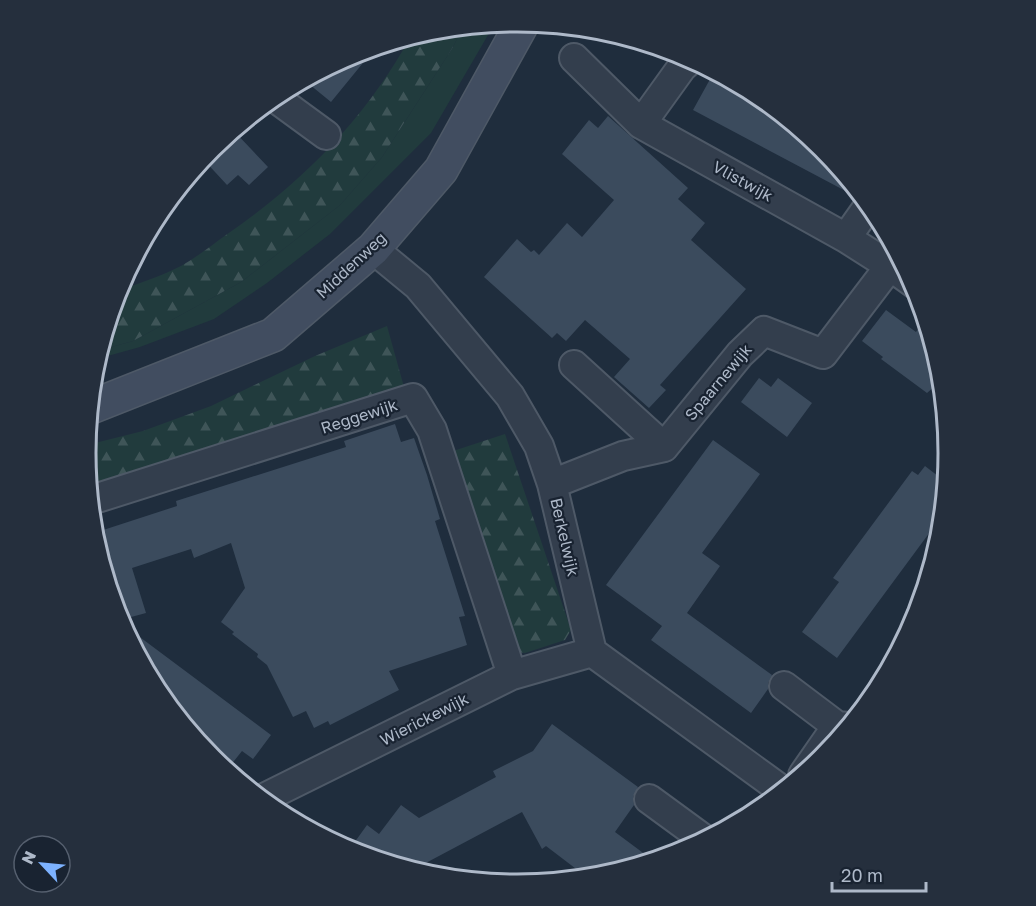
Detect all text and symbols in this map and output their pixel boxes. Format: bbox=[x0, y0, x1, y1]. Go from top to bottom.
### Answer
street label: Vlistwijk bbox=[709, 156, 777, 206]
street label: Middenweg bbox=[312, 227, 390, 303]
street label: Spaarnewijk bbox=[680, 340, 756, 424]
street label: Reggewijk bbox=[318, 394, 400, 438]
street label: Berkelwijk bbox=[546, 496, 584, 578]
street label: Wierickewijk bbox=[376, 688, 472, 750]
north arrow bbox=[12, 834, 72, 894]
text: N bbox=[17, 848, 40, 867]
scale bar bbox=[832, 855, 926, 893]
text: 20 m bbox=[841, 864, 883, 886]

